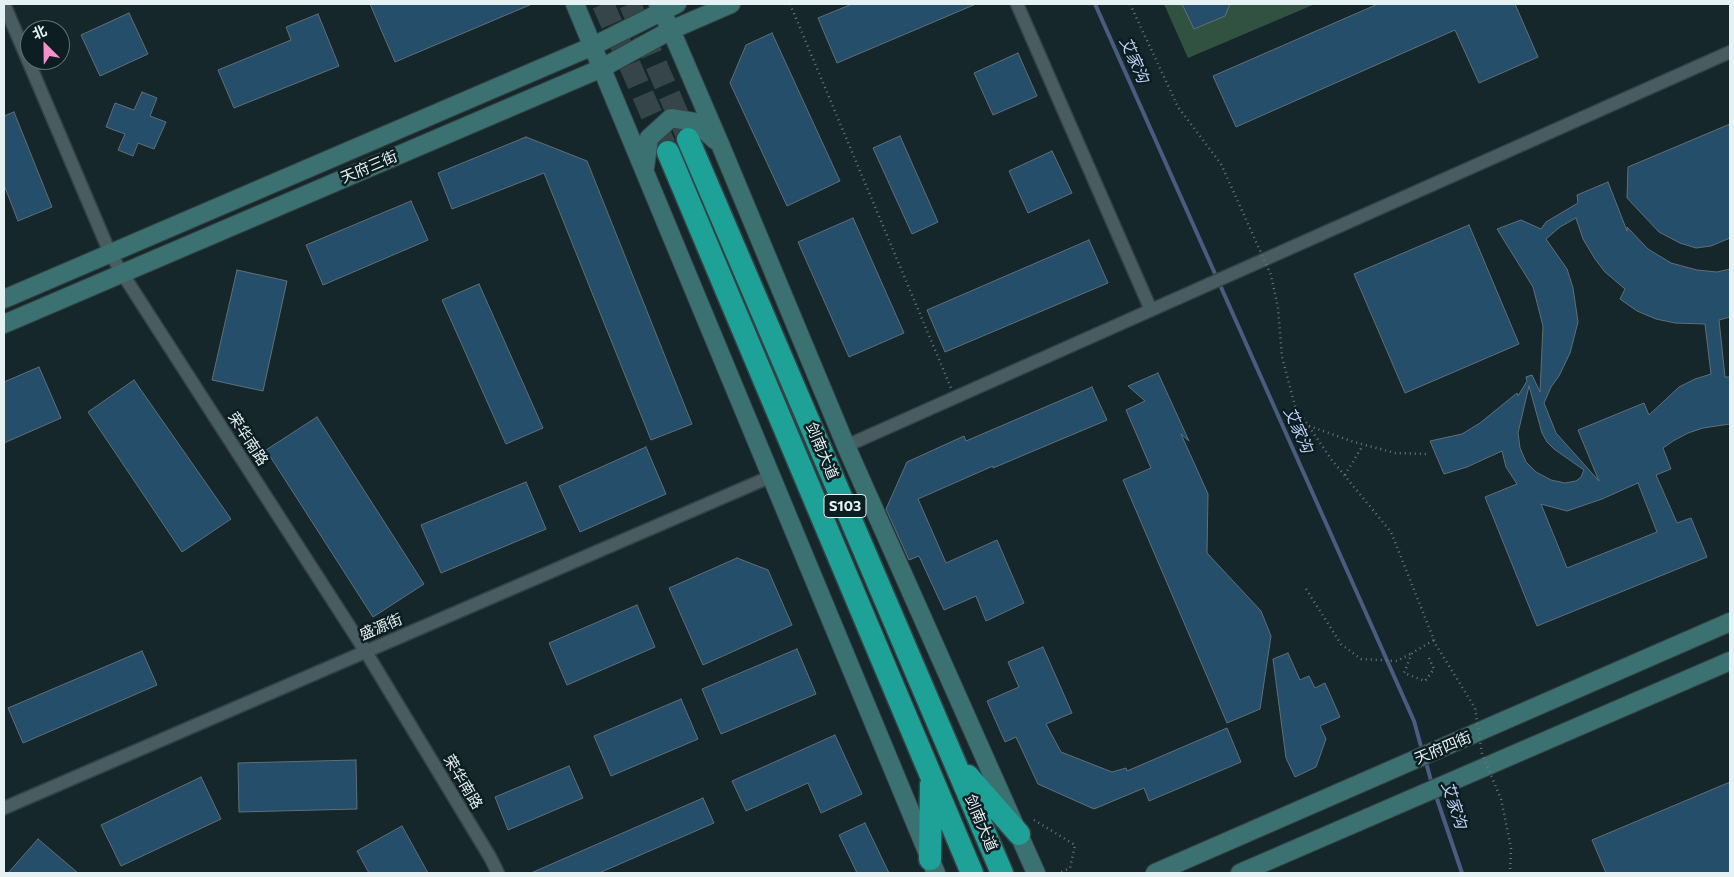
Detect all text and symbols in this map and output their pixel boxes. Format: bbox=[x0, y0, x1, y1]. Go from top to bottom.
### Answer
north arrow bbox=[20, 20, 70, 70]
text: 北 bbox=[30, 21, 49, 42]
water label: 艾家沟 bbox=[1115, 34, 1153, 86]
street label: 天府三街 bbox=[338, 147, 400, 187]
water label: 艾家沟 bbox=[1279, 404, 1317, 456]
street label: 荣华南路 bbox=[224, 409, 272, 469]
street label: 剑南大道 bbox=[802, 420, 842, 482]
road number: S103 bbox=[824, 494, 866, 518]
street label: 盛源街 bbox=[357, 610, 405, 644]
street label: 天府四街 bbox=[1412, 728, 1474, 768]
street label: 荣华南路 bbox=[440, 752, 486, 812]
water label: 艾家沟 bbox=[1437, 779, 1471, 831]
street label: 剑南大道 bbox=[961, 792, 1001, 854]

